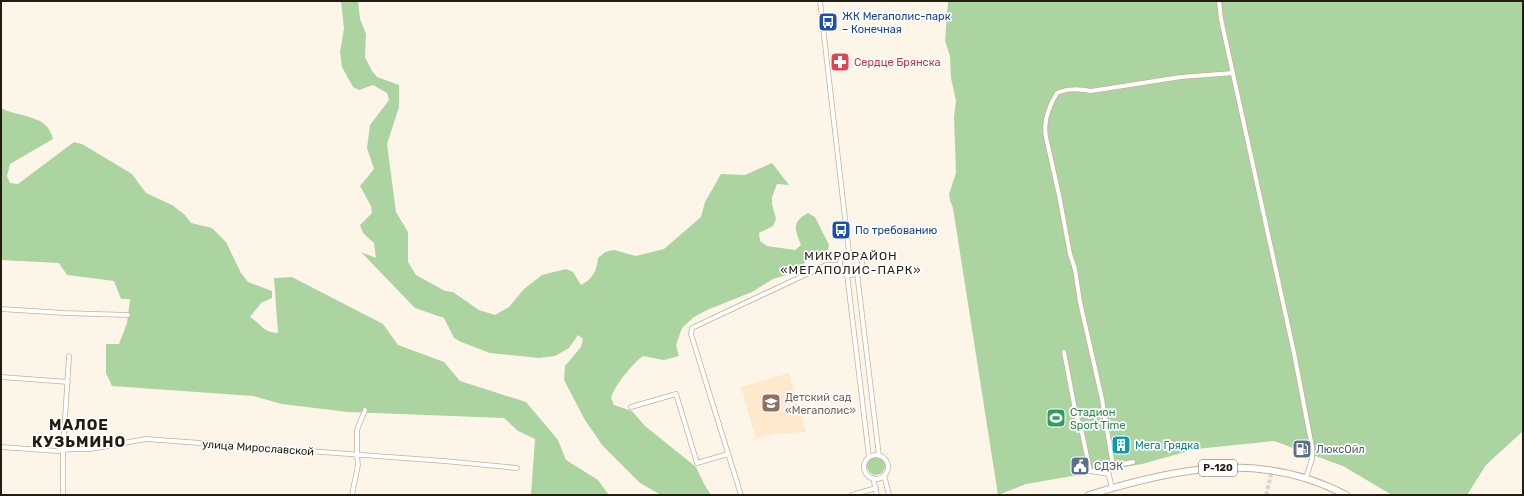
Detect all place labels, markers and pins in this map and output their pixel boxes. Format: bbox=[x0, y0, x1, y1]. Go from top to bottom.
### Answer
place label: ЖК Мегаполис-парк – Конечная bbox=[842, 10, 951, 36]
bus stop icon: ЖК Мегаполис-парк – Конечная bbox=[817, 11, 839, 33]
pharmacy icon: Сердце Брянска bbox=[829, 51, 851, 73]
place label: Сердце Брянска bbox=[854, 56, 941, 69]
bus stop icon: По требованию bbox=[830, 219, 852, 241]
place label: По требованию bbox=[855, 224, 938, 237]
place label: Детский сад «Мегаполис» bbox=[785, 391, 856, 417]
school or university icon: Детский сад «Мегаполис» bbox=[760, 392, 782, 414]
place label: Стадион Sport Time bbox=[1070, 406, 1126, 432]
sports icon: Стадион Sport Time bbox=[1045, 407, 1067, 429]
building icon: Мега Грядка bbox=[1110, 434, 1132, 456]
fuel station icon: ЛюксОйл bbox=[1291, 438, 1313, 460]
place label: Мега Грядка bbox=[1135, 439, 1199, 452]
place label: ЛюксОйл bbox=[1316, 443, 1365, 456]
public building icon: СДЭК bbox=[1069, 455, 1091, 477]
place label: СДЭК bbox=[1094, 460, 1123, 473]

